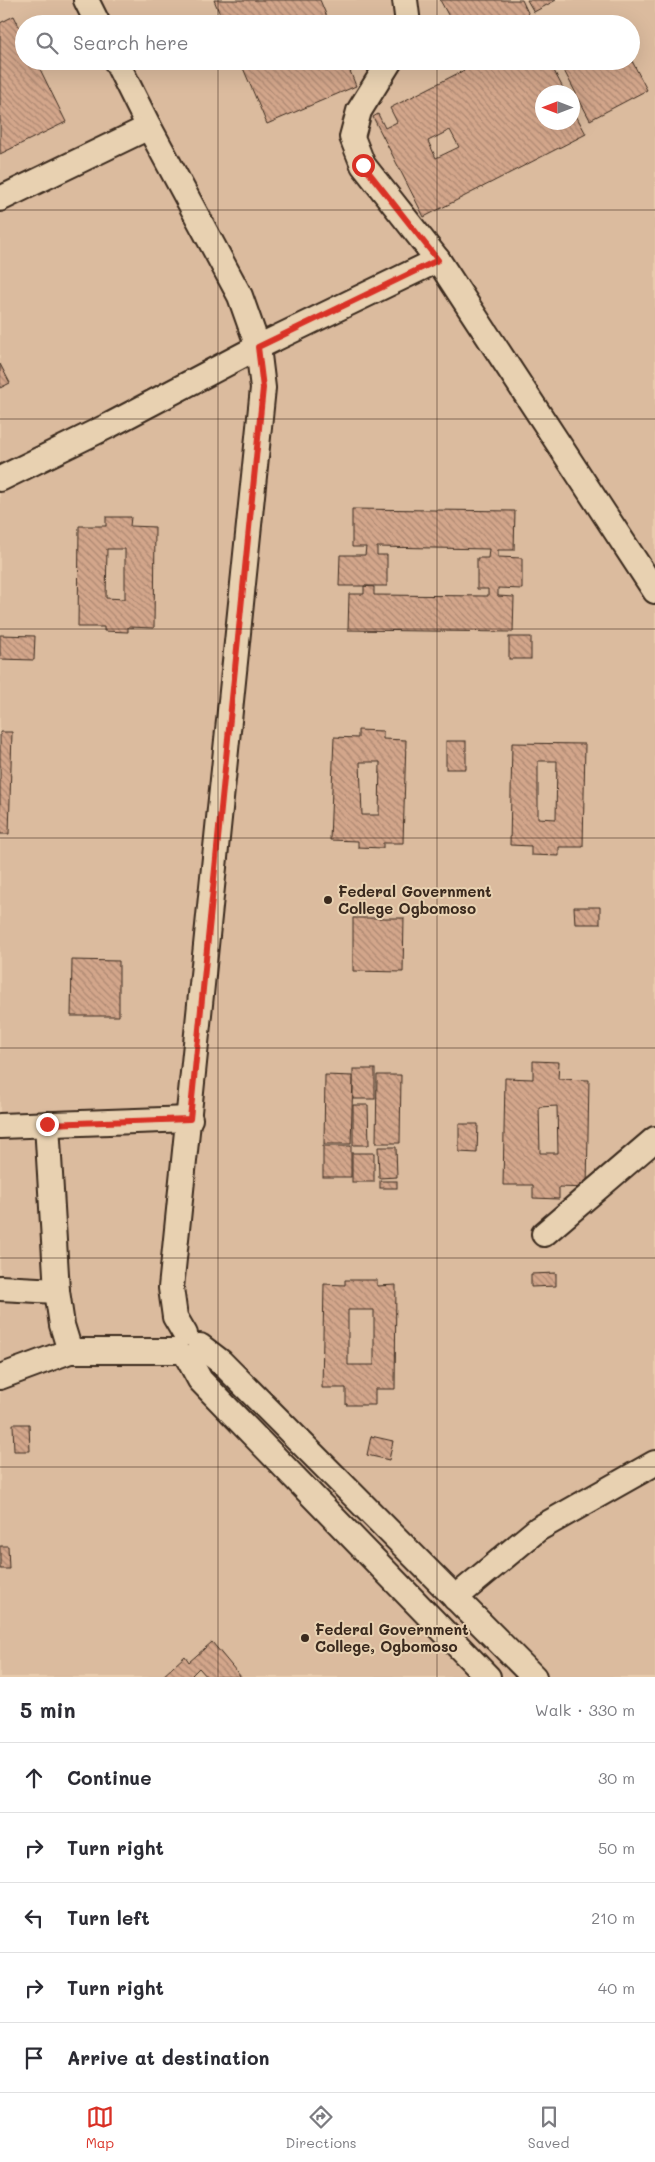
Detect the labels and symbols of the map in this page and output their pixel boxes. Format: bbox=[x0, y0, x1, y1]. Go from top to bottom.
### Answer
north arrow bbox=[535, 85, 580, 130]
route start bbox=[352, 154, 375, 177]
place label: Federal Government College Ogbomoso bbox=[338, 881, 492, 918]
marker: Federal Government College Ogbomoso bbox=[322, 894, 334, 906]
route end bbox=[36, 1113, 59, 1136]
place label: Federal Government College, Ogbomoso bbox=[315, 1619, 469, 1656]
marker: Federal Government College, Ogbomoso bbox=[299, 1632, 311, 1644]

